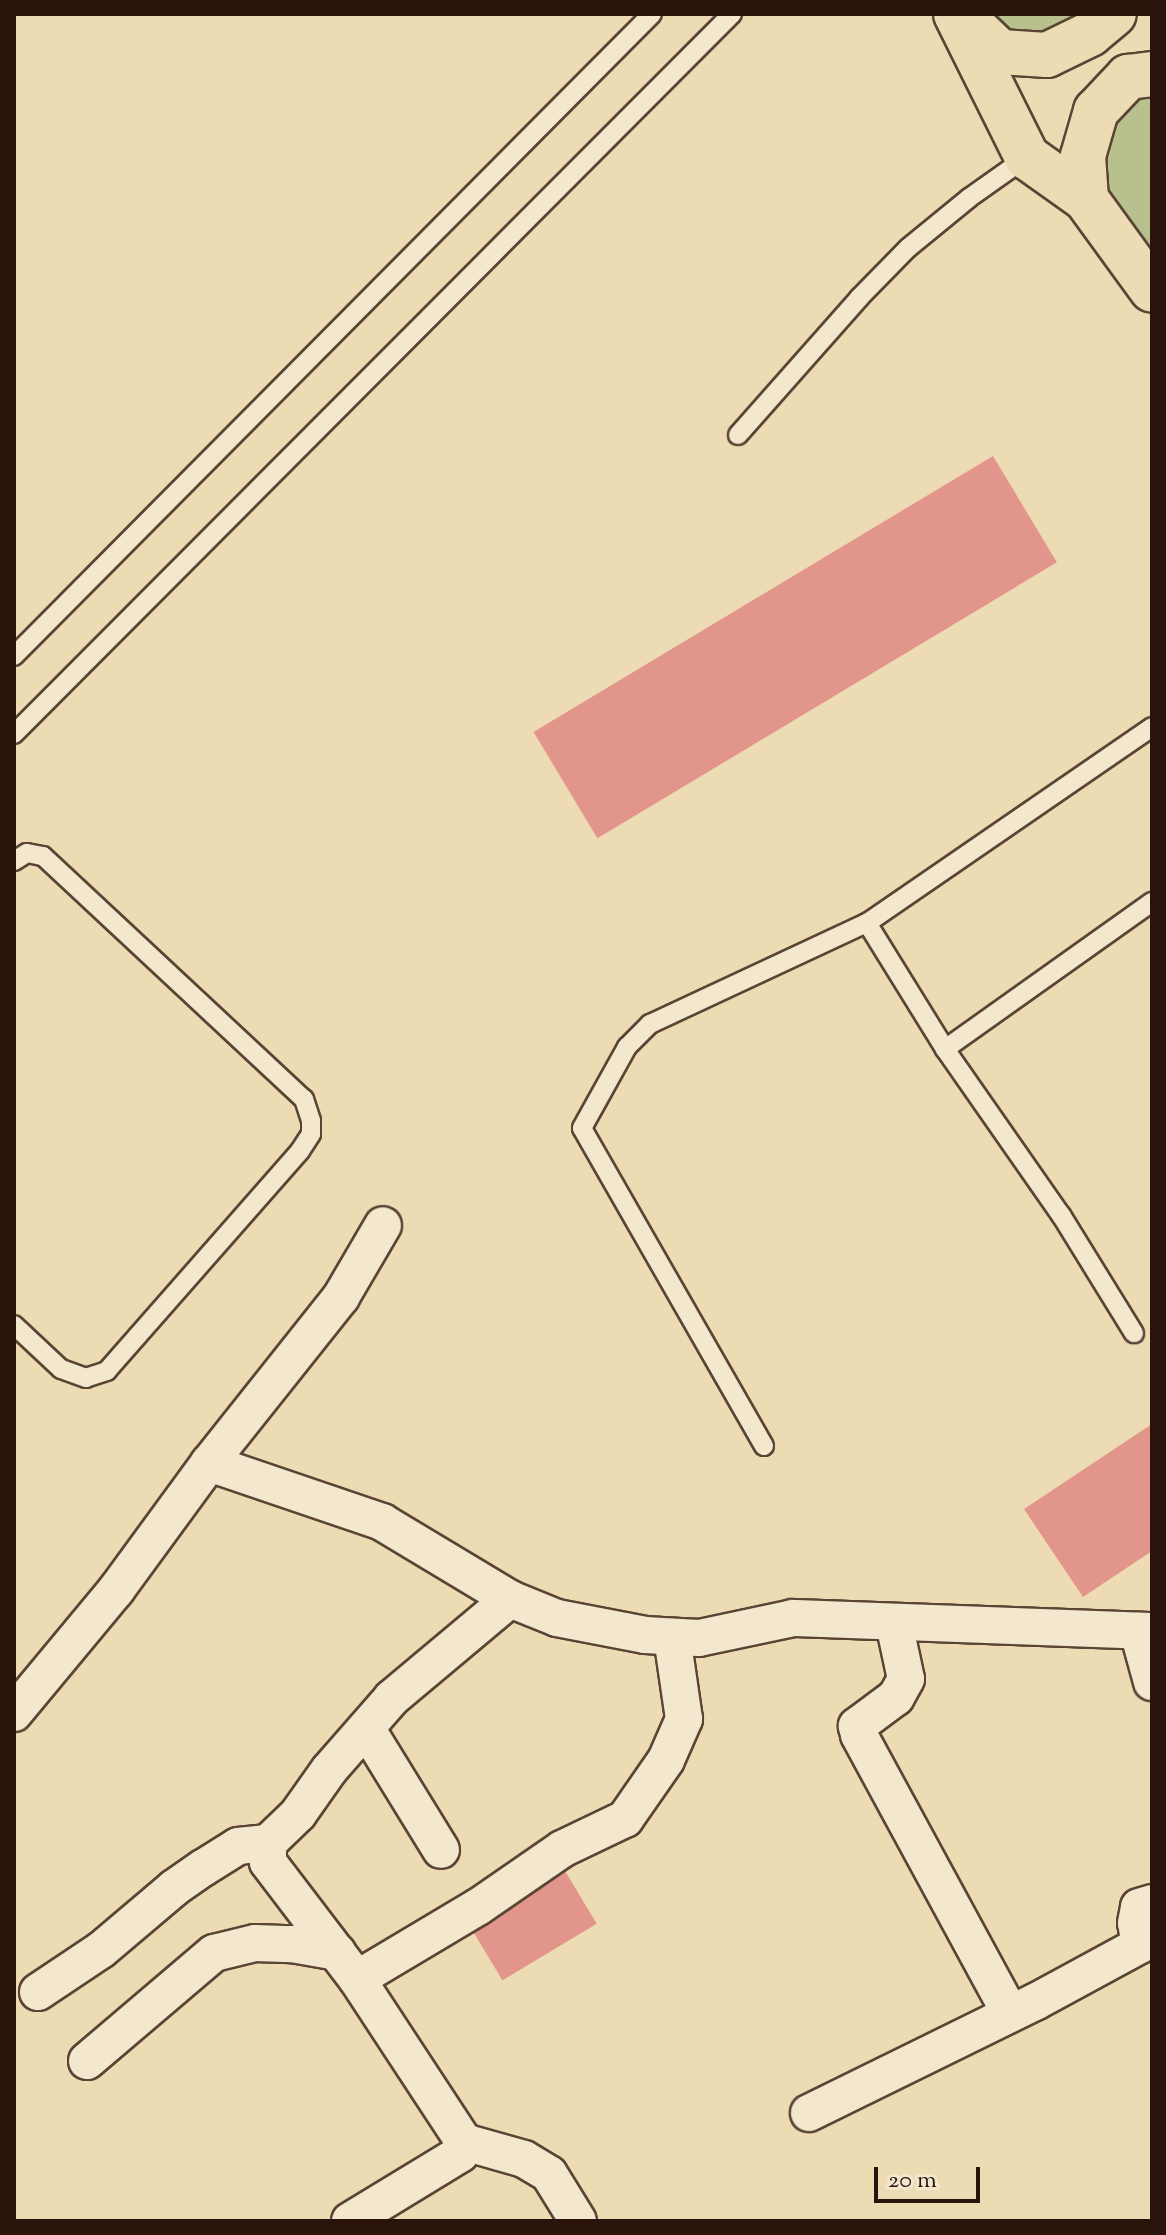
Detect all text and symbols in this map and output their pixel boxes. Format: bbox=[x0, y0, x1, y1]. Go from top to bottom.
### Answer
scale bar bbox=[878, 2151, 984, 2201]
text: 20 m bbox=[888, 2164, 937, 2198]

